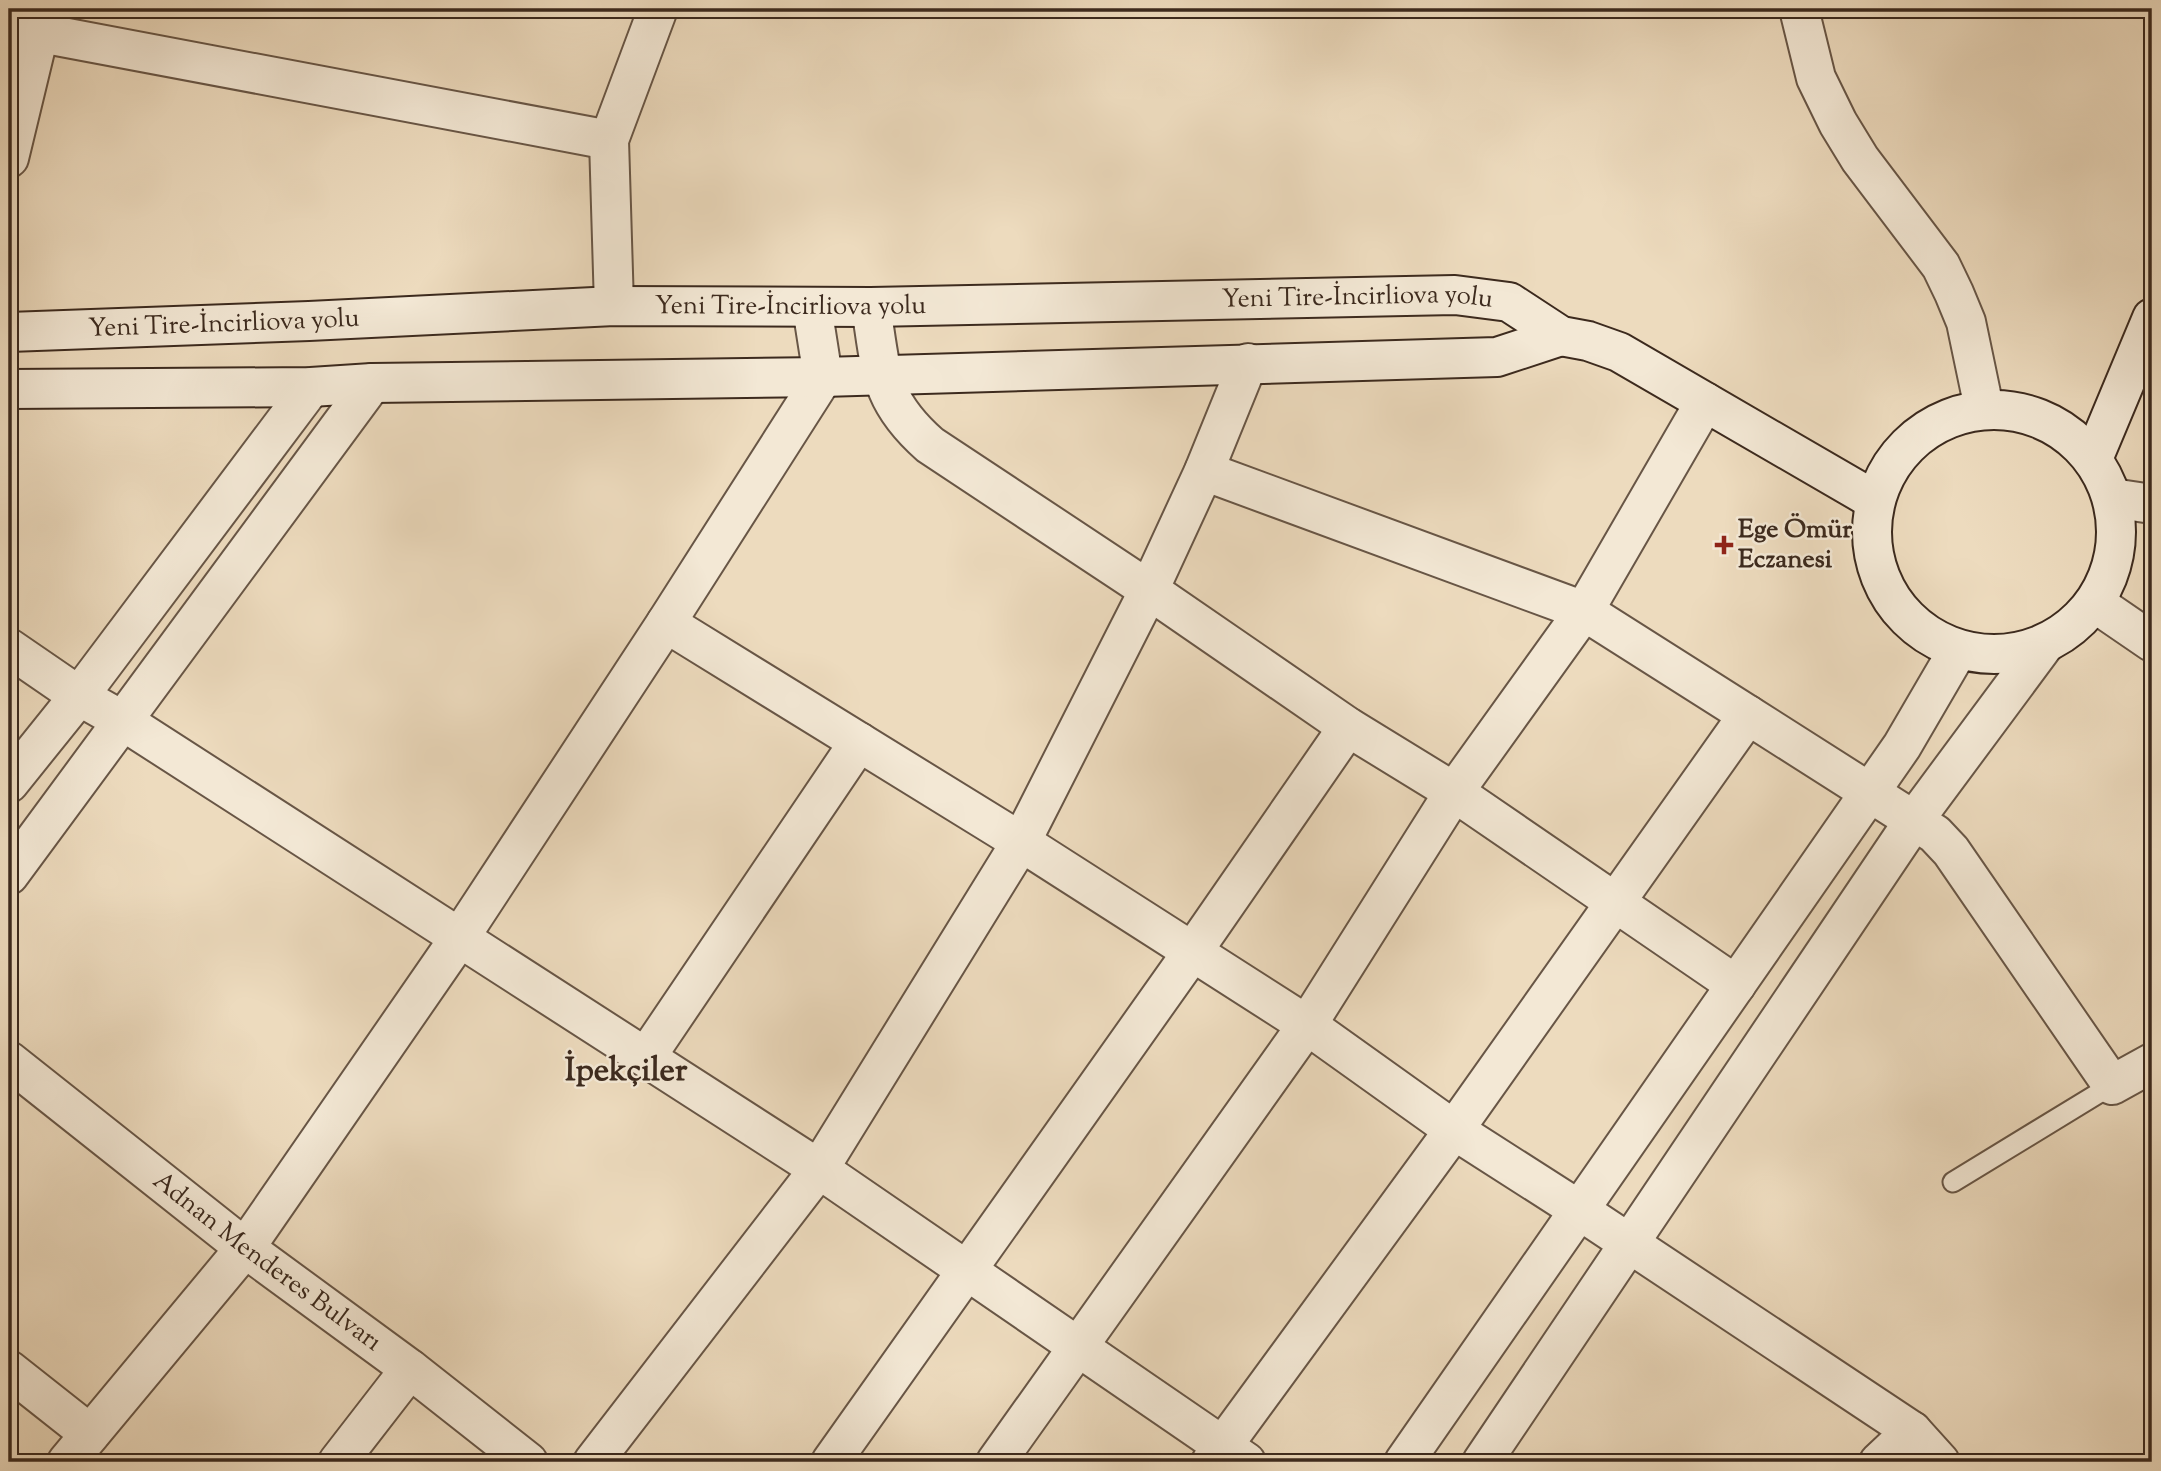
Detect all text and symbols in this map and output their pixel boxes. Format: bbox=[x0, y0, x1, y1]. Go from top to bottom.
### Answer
street label: Yeni Tire-İncirliova yolu bbox=[1221, 276, 1495, 318]
street label: Yeni Tire-İncirliova yolu bbox=[655, 287, 927, 326]
street label: Yeni Tire-İncirliova yolu bbox=[88, 300, 360, 348]
place label: Ege Ömür Eczanesi bbox=[1738, 512, 1852, 579]
marker: Ege Ömür Eczanesi bbox=[1716, 537, 1732, 553]
district label: İpekçiler bbox=[565, 1048, 688, 1096]
street label: Adnan Menderes Bulvarı bbox=[145, 1163, 389, 1361]

